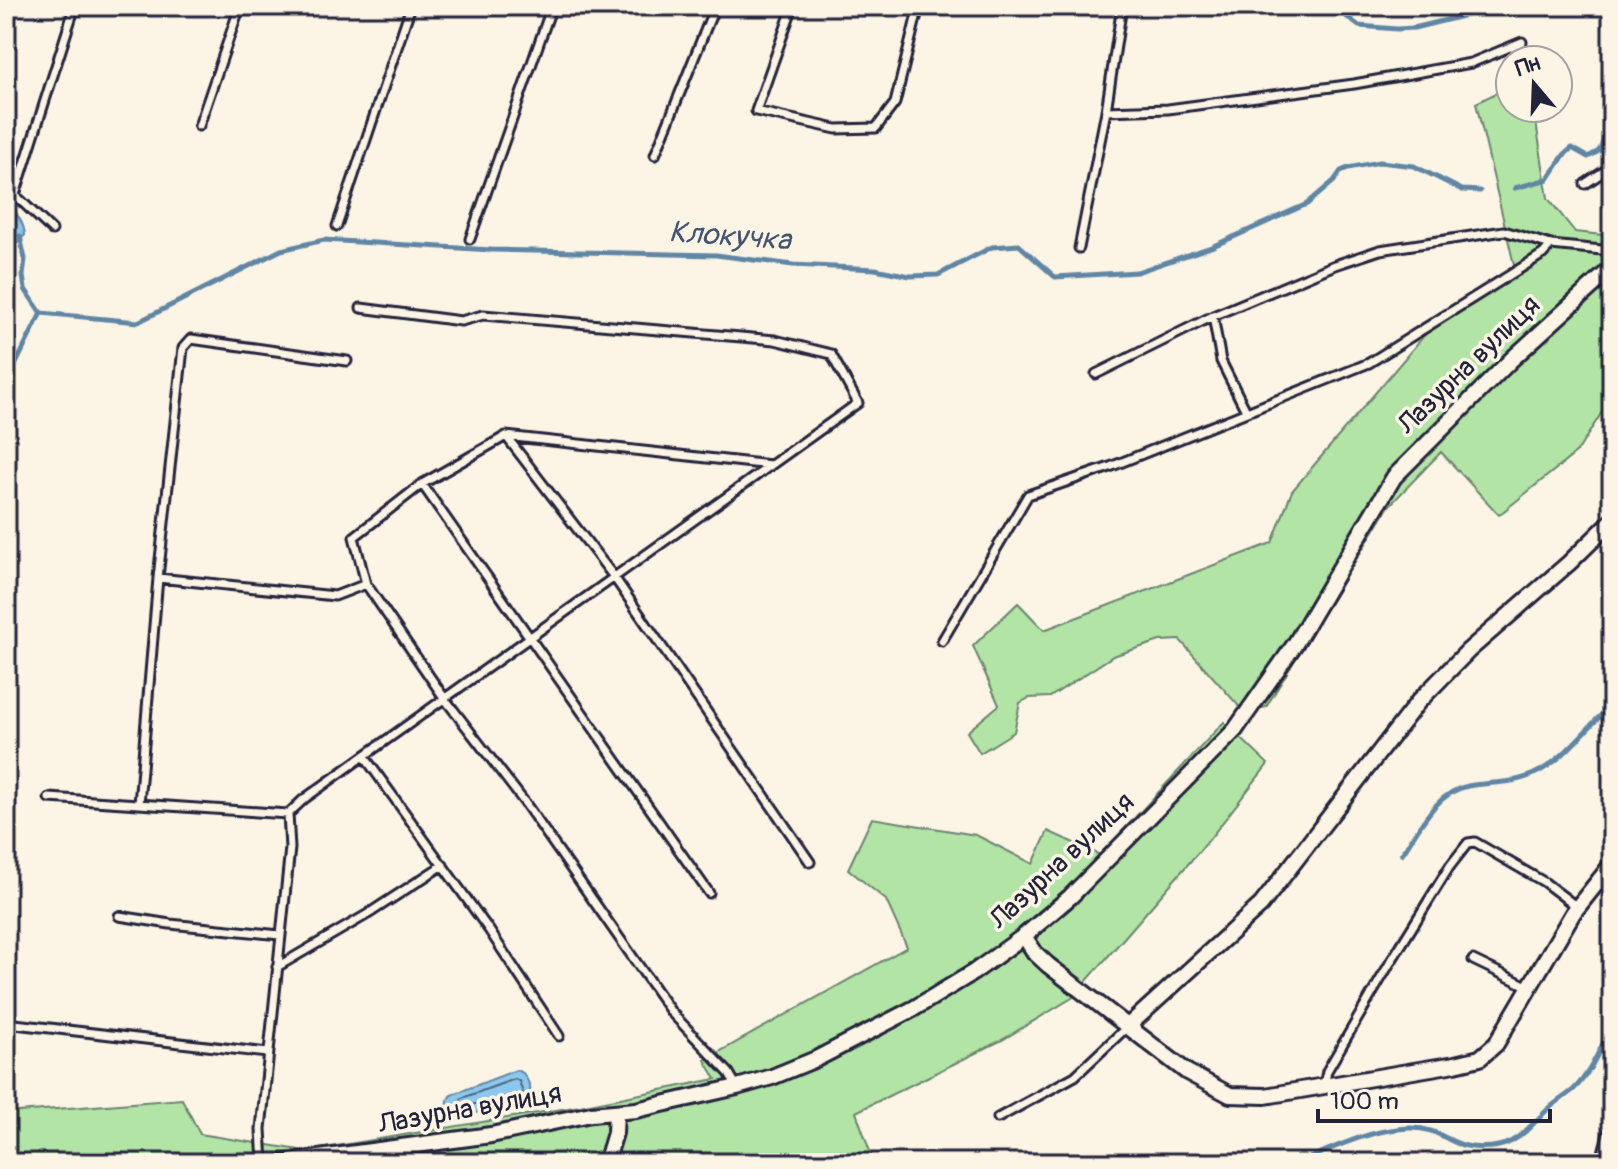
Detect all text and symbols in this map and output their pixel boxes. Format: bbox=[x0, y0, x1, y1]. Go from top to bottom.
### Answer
north arrow bbox=[1494, 44, 1574, 124]
text: Пн bbox=[1512, 49, 1544, 83]
water label: Клокучка bbox=[668, 213, 794, 259]
street label: Лазурна вулиця bbox=[1390, 288, 1548, 443]
street label: Лазурна вулиця bbox=[982, 785, 1142, 938]
scale bar bbox=[1318, 1073, 1550, 1123]
street label: Лазурна вулиця bbox=[375, 1076, 564, 1142]
text: 100 m bbox=[1330, 1087, 1399, 1116]

